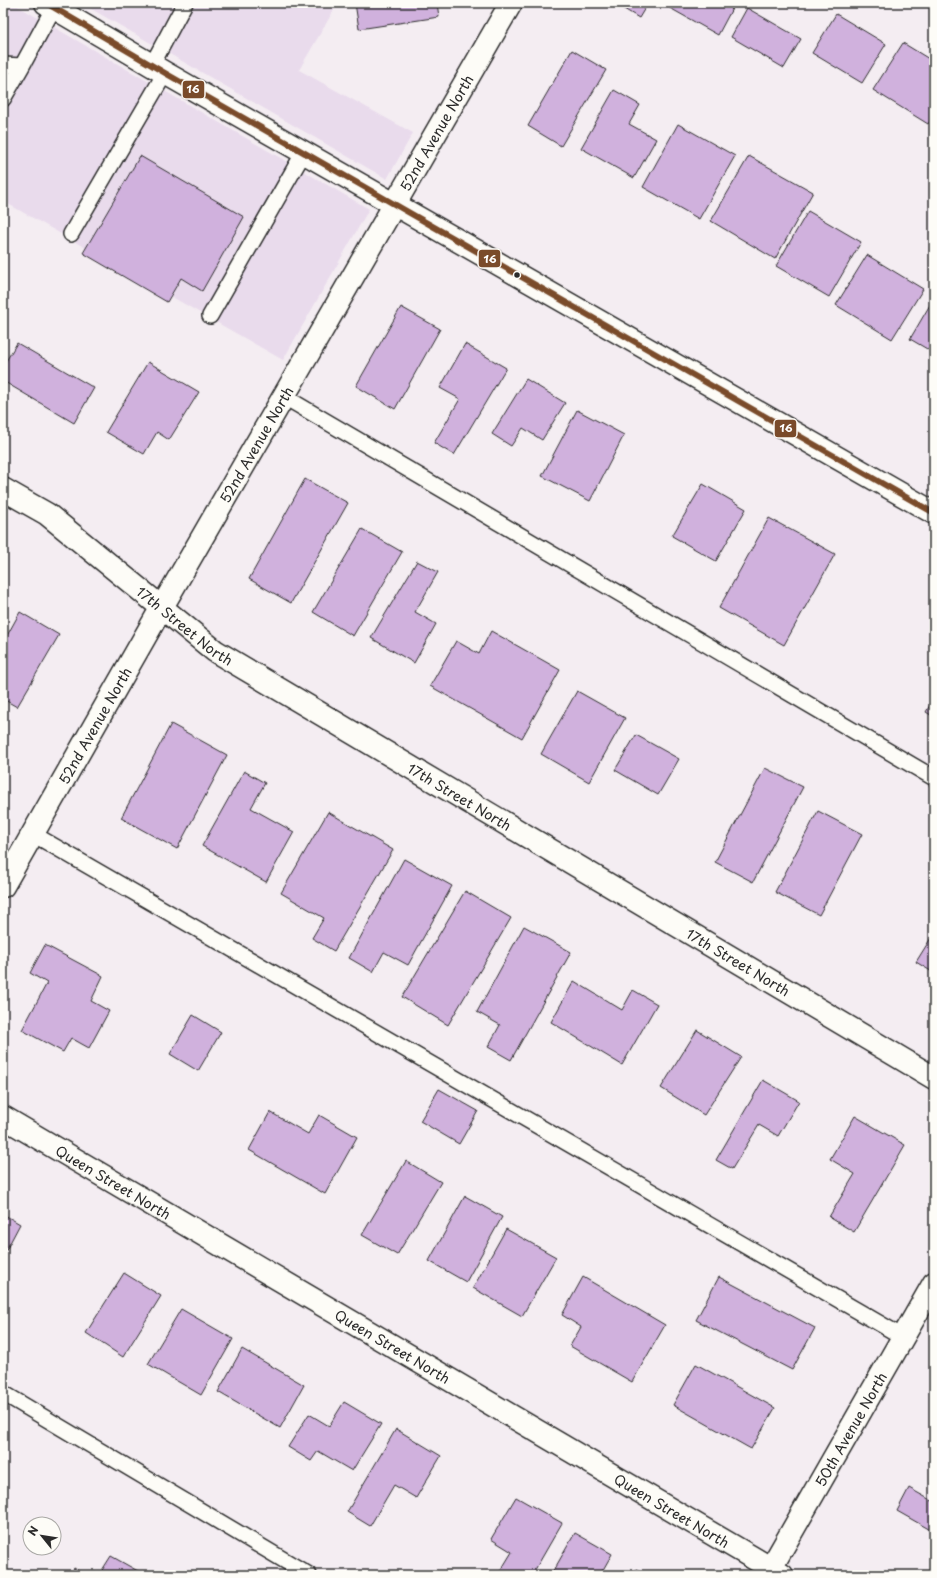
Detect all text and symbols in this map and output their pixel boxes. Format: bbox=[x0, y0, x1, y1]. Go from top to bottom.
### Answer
street label: 52nd Avenue North bbox=[394, 70, 478, 195]
line badge: 16 bbox=[182, 80, 205, 99]
text: 16 bbox=[186, 80, 200, 97]
line badge: 16 bbox=[478, 249, 501, 268]
text: 16 bbox=[483, 250, 497, 267]
unlabelled marker bbox=[512, 270, 522, 280]
street label: 52nd Avenue North bbox=[214, 382, 298, 507]
line badge: 16 bbox=[774, 419, 797, 438]
text: 16 bbox=[779, 419, 793, 436]
street label: 17th Street North bbox=[132, 581, 237, 670]
street label: 52nd Avenue North bbox=[53, 663, 136, 788]
street label: 17th Street North bbox=[404, 757, 516, 835]
street label: 17th Street North bbox=[682, 923, 794, 1001]
street label: Queen Street North bbox=[52, 1140, 175, 1224]
street label: Queen Street North bbox=[331, 1304, 454, 1388]
street label: 50th Avenue North bbox=[809, 1368, 891, 1490]
street label: Queen Street North bbox=[610, 1468, 734, 1553]
north arrow bbox=[22, 1516, 62, 1556]
text: N bbox=[23, 1522, 43, 1539]

